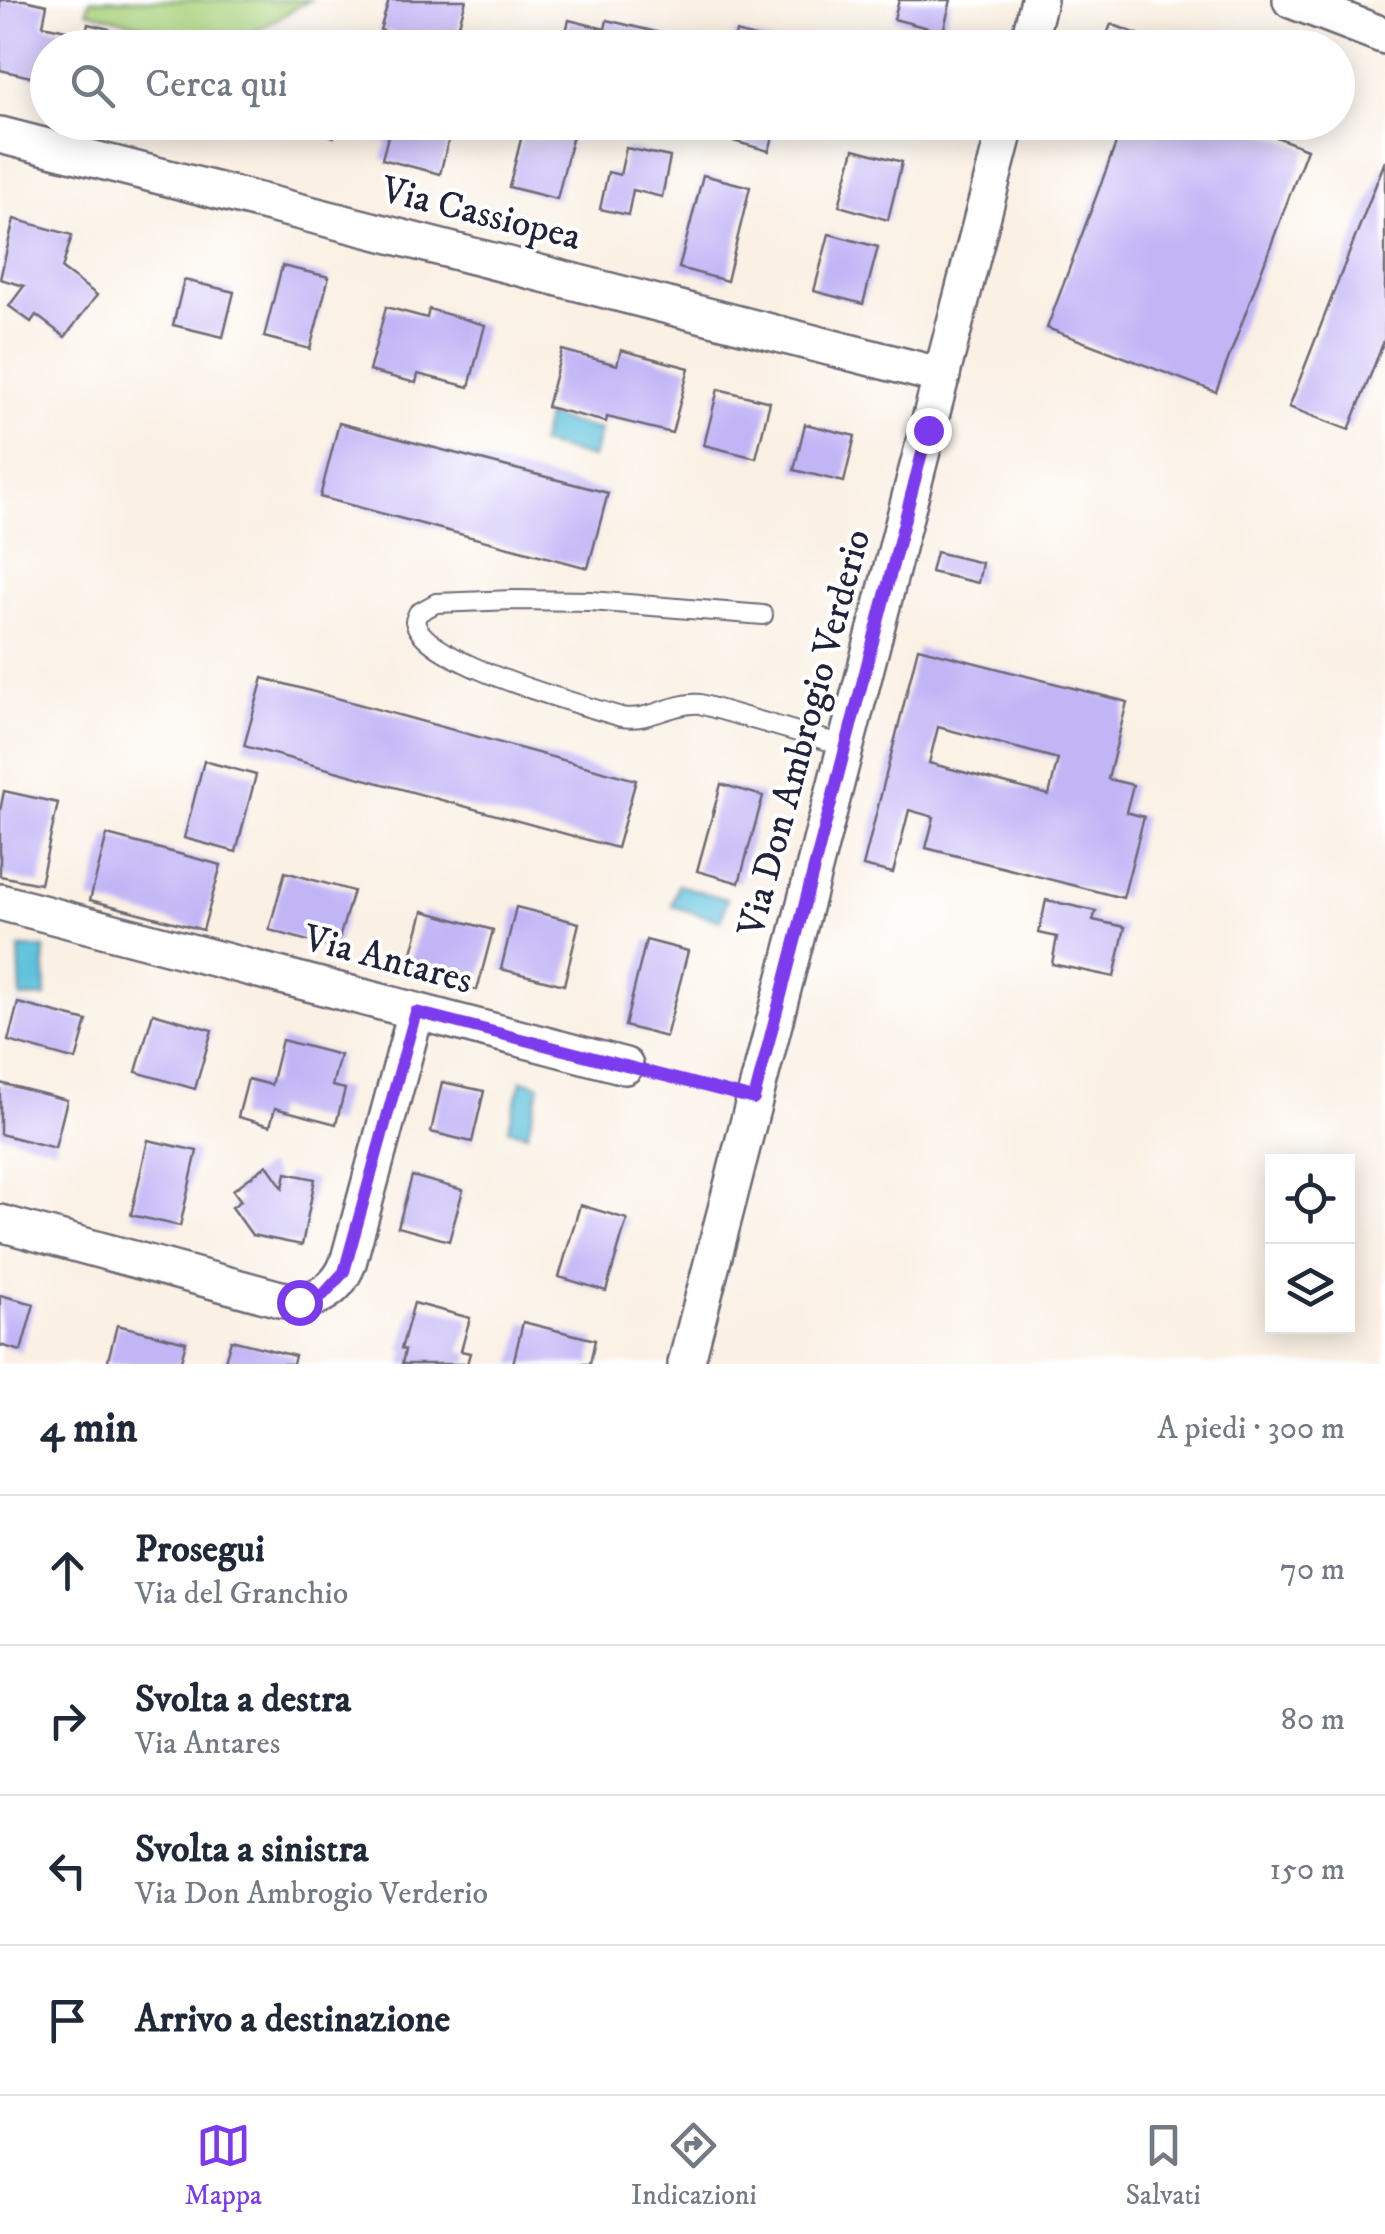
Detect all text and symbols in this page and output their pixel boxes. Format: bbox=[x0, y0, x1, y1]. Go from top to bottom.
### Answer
search box bbox=[30, 30, 1355, 140]
icon: search bbox=[65, 58, 120, 113]
text: Cerca qui bbox=[145, 61, 288, 109]
street label: Via Cassiopea bbox=[375, 166, 586, 262]
route end bbox=[906, 408, 952, 454]
street label: Via Don Ambrogio Verderio bbox=[727, 524, 882, 943]
street label: Via Antares bbox=[297, 914, 478, 1006]
map controls bbox=[1265, 1154, 1355, 1334]
button: locate bbox=[1265, 1154, 1355, 1244]
button: layers bbox=[1265, 1244, 1355, 1334]
route start bbox=[277, 1280, 323, 1326]
text: 4 min bbox=[40, 1403, 138, 1455]
text: A piedi · 300 m bbox=[1157, 1409, 1345, 1449]
text: Prosegui bbox=[135, 1526, 265, 1574]
icon: ahead bbox=[40, 1543, 95, 1598]
text: 70 m bbox=[1280, 1550, 1345, 1590]
text: Via del Granchio bbox=[135, 1574, 348, 1614]
text: Svolta a destra bbox=[135, 1676, 351, 1724]
icon: right bbox=[40, 1693, 95, 1748]
text: 80 m bbox=[1281, 1700, 1345, 1740]
text: Via Antares bbox=[135, 1724, 280, 1764]
text: Svolta a sinistra bbox=[135, 1826, 369, 1874]
icon: left bbox=[40, 1843, 95, 1898]
text: 150 m bbox=[1269, 1850, 1345, 1890]
text: Via Don Ambrogio Verderio bbox=[135, 1874, 488, 1914]
icon: arrive bbox=[40, 1993, 95, 2048]
text: Arrivo a destinazione bbox=[135, 1996, 450, 2044]
tab: Mappa bbox=[184, 2118, 262, 2213]
tab: Indicazioni bbox=[631, 2118, 757, 2213]
tab: Salvati bbox=[1125, 2118, 1201, 2213]

